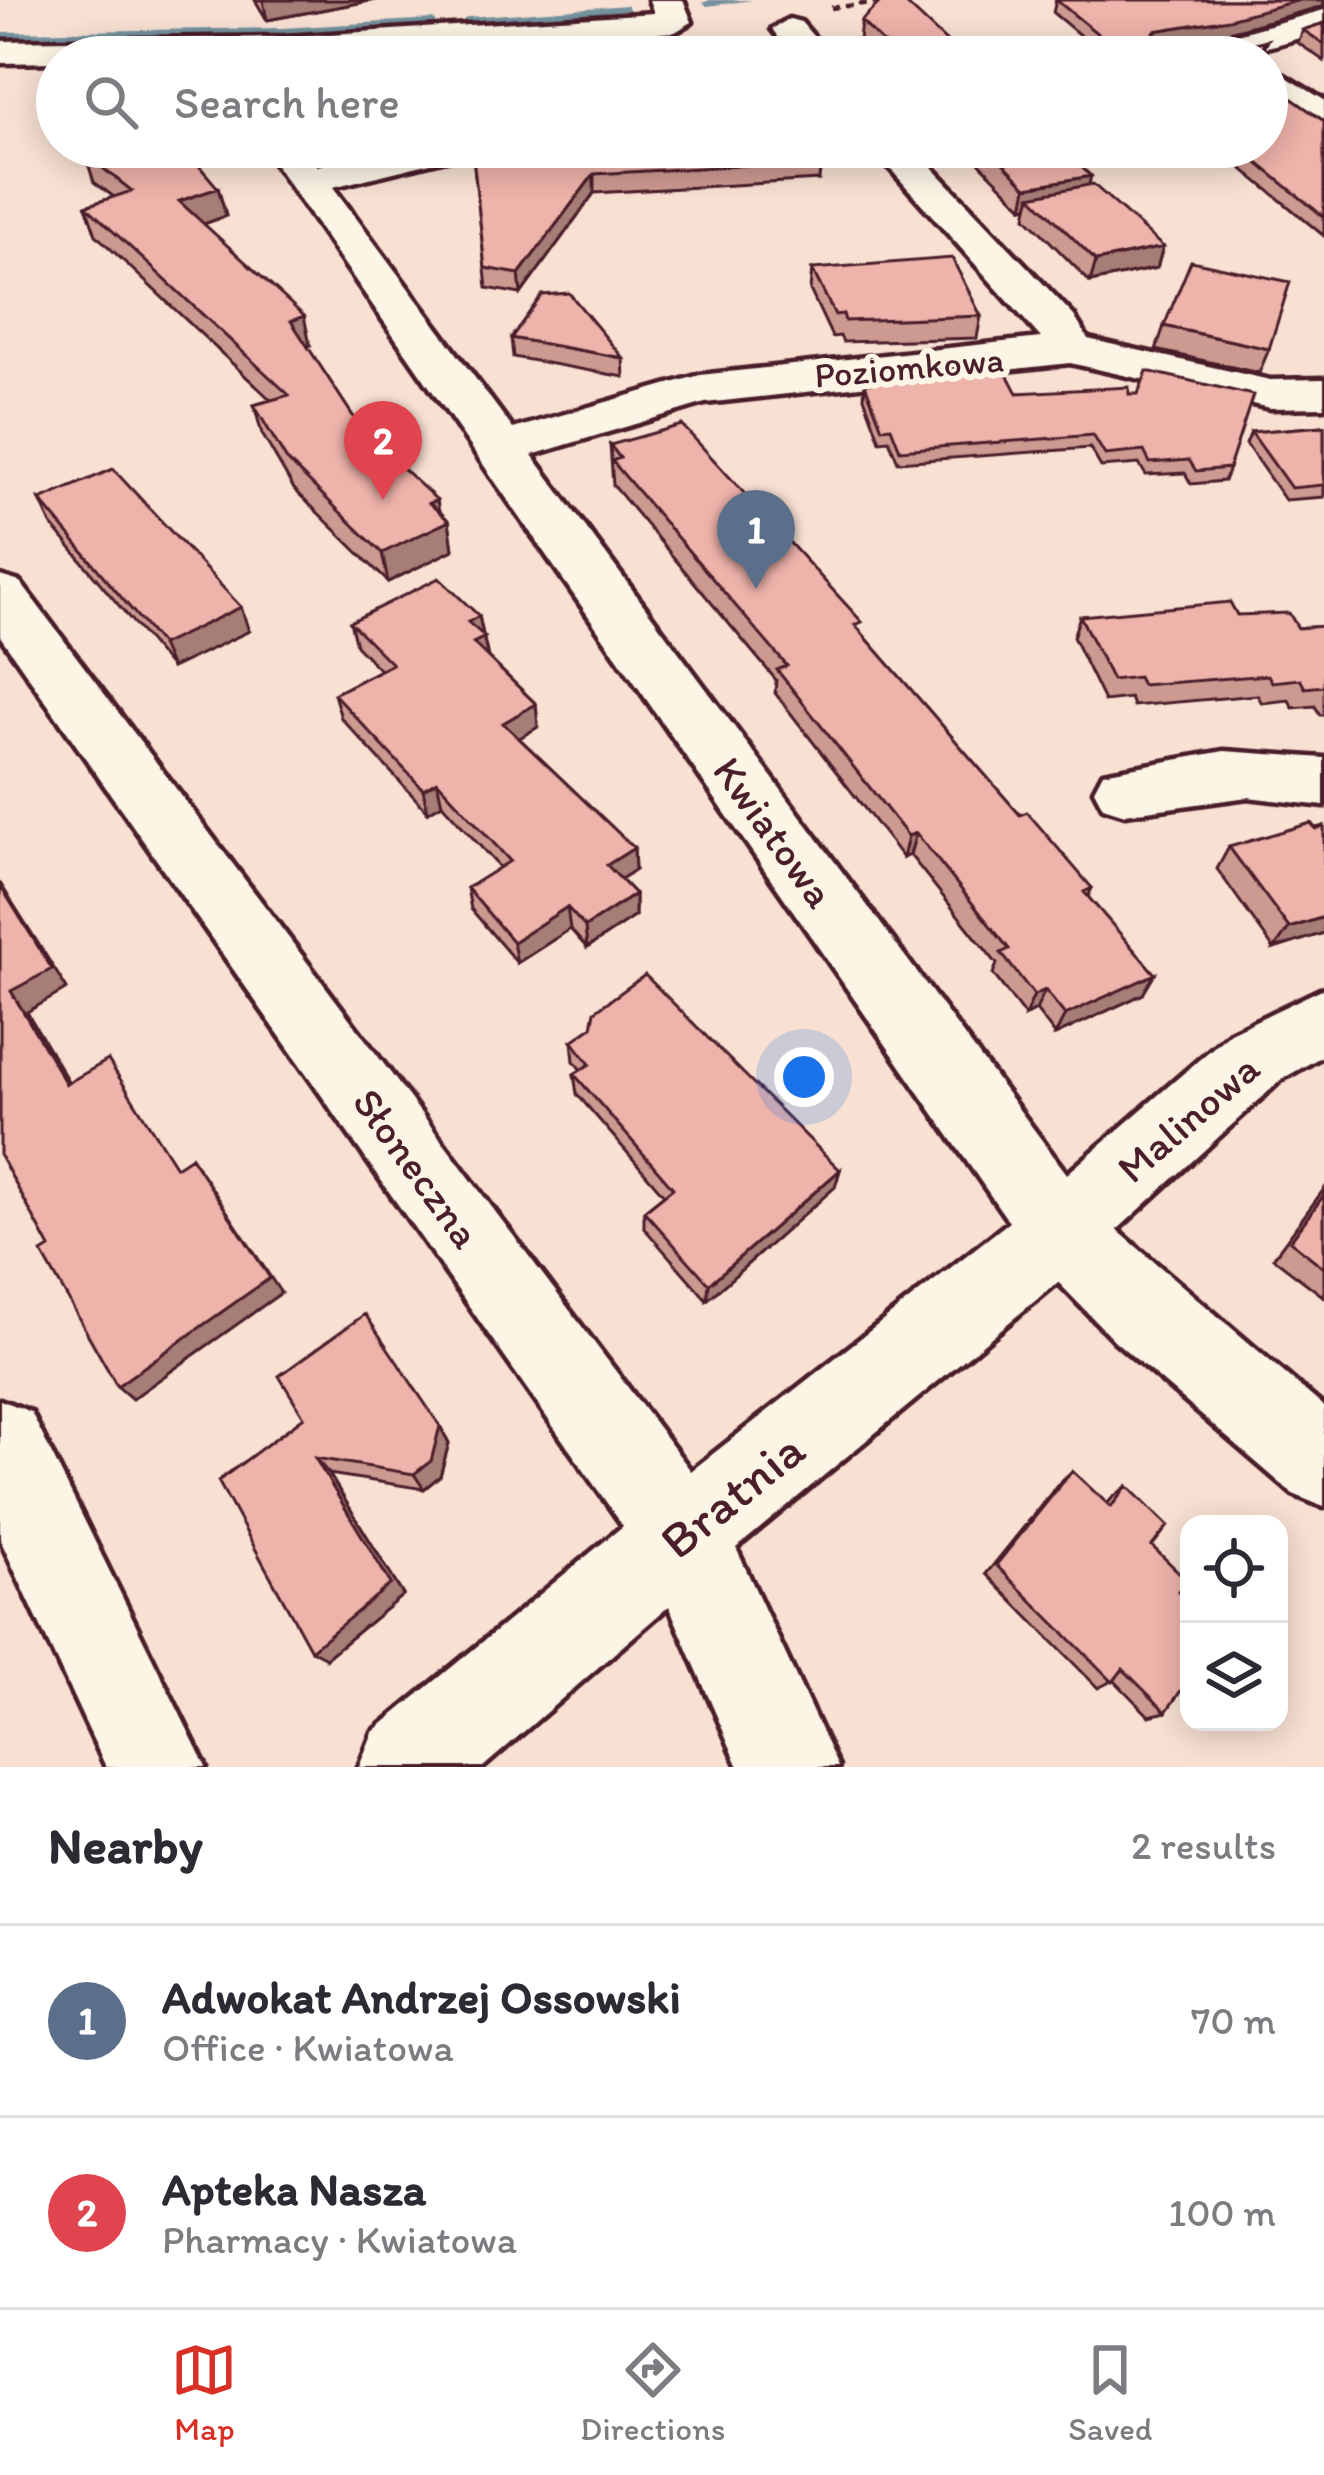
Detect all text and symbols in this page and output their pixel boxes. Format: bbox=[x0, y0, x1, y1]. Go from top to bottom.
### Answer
search box bbox=[36, 36, 1288, 168]
icon: search bbox=[78, 69, 144, 135]
text: Search here bbox=[174, 75, 400, 129]
street label: Poziomkowa bbox=[812, 337, 1006, 397]
pin: 2 bbox=[344, 401, 422, 500]
pin: 1 bbox=[717, 490, 795, 589]
street label: Kwiatowa bbox=[702, 747, 846, 917]
street label: Malinowa bbox=[1106, 1042, 1270, 1194]
your location bbox=[774, 1047, 834, 1107]
street label: Słoneczna bbox=[342, 1078, 492, 1258]
street label: Bratnia bbox=[648, 1419, 816, 1571]
map controls bbox=[1180, 1515, 1288, 1731]
button: locate bbox=[1180, 1515, 1288, 1623]
button: layers bbox=[1180, 1623, 1288, 1731]
text: Nearby bbox=[48, 1815, 203, 1876]
text: 2 results bbox=[1131, 1822, 1276, 1869]
text: Adwokat Andrzej Ossowski bbox=[162, 1970, 681, 2024]
text: 1 bbox=[78, 1997, 96, 2044]
text: 70 m bbox=[1191, 1997, 1276, 2044]
text: Office · Kwiatowa bbox=[162, 2024, 454, 2071]
text: Apteka Nasza bbox=[162, 2162, 426, 2216]
text: 2 bbox=[77, 2189, 97, 2236]
text: 100 m bbox=[1168, 2189, 1276, 2236]
text: Pharmacy · Kwiatowa bbox=[162, 2216, 517, 2263]
tab: Map bbox=[171, 2337, 237, 2448]
tab: Directions bbox=[580, 2337, 725, 2448]
tab: Saved bbox=[1068, 2337, 1153, 2448]

